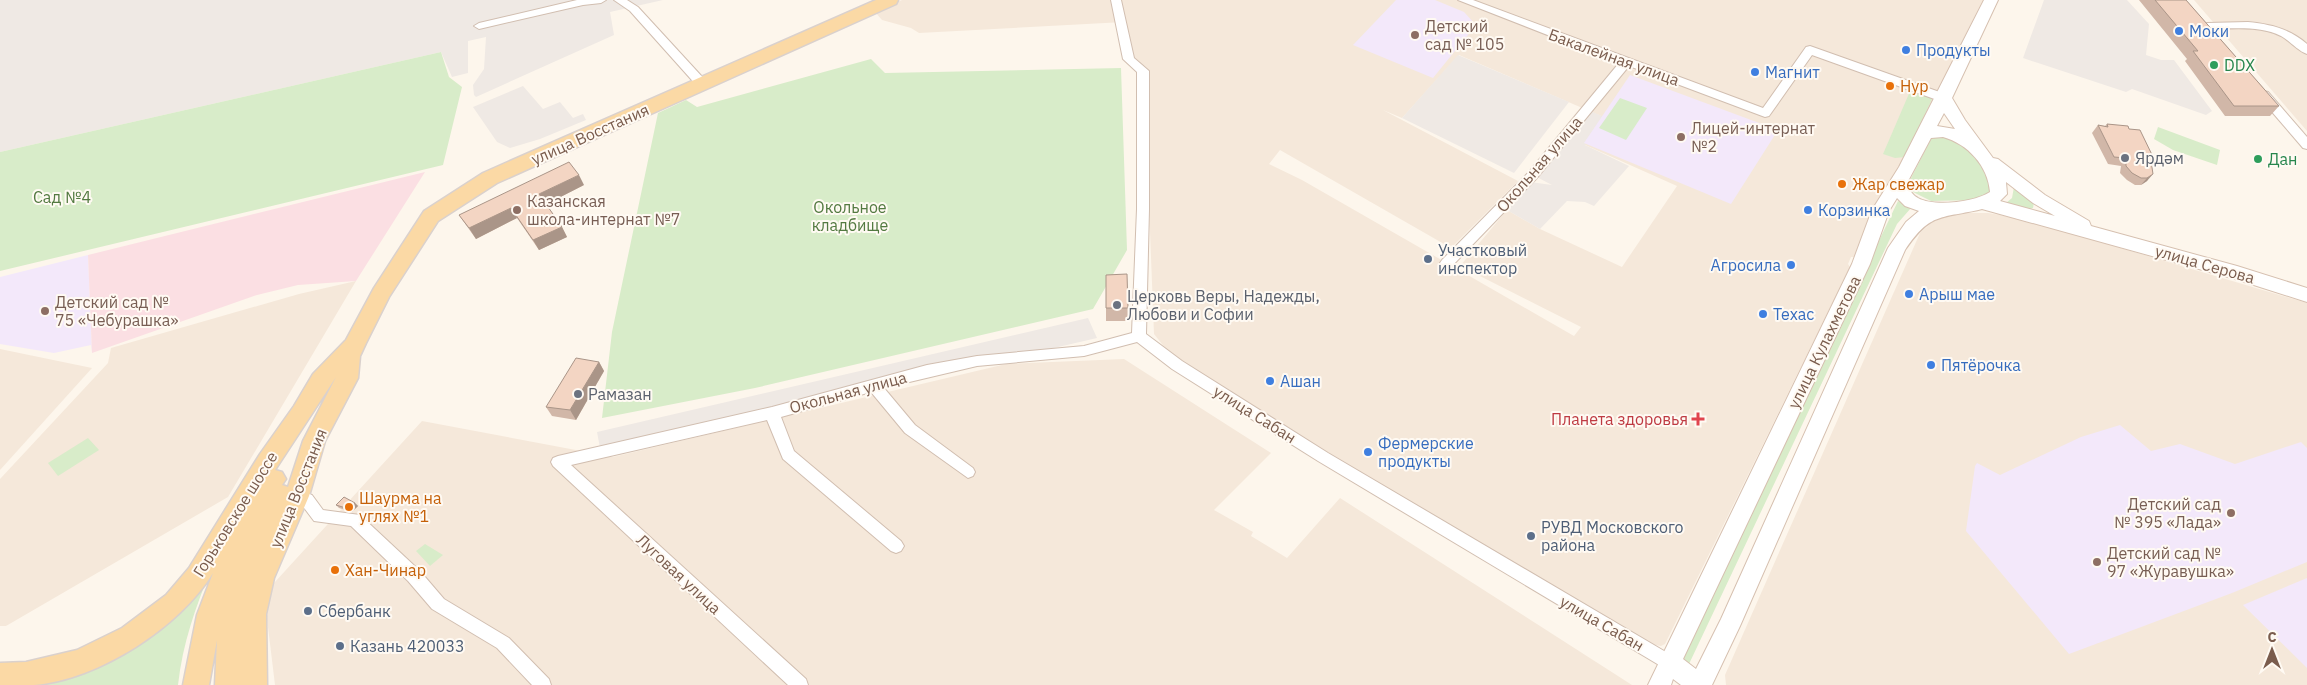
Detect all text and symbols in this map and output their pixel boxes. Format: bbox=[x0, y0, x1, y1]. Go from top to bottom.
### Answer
place label: Детский сад № 105 bbox=[1425, 16, 1504, 54]
place label: Моки bbox=[2189, 21, 2229, 41]
street label: Бакалейная улица bbox=[1546, 24, 1683, 90]
marker: Моки bbox=[2173, 25, 2185, 37]
marker: Детский сад № 105 bbox=[1409, 29, 1421, 41]
place label: Продукты bbox=[1916, 40, 1991, 60]
marker: Продукты bbox=[1900, 44, 1912, 56]
place label: DDX bbox=[2224, 55, 2255, 75]
marker: DDX bbox=[2208, 59, 2220, 71]
place label: Магнит bbox=[1765, 62, 1820, 82]
marker: Магнит bbox=[1749, 66, 1761, 78]
place label: Нур bbox=[1900, 76, 1929, 96]
marker: Нур bbox=[1884, 80, 1896, 92]
street label: улица Восстания bbox=[528, 99, 652, 169]
street label: Окольная улица bbox=[1492, 112, 1586, 216]
place label: Лицей-интернат №2 bbox=[1691, 118, 1815, 156]
marker: Лицей-интернат №2 bbox=[1675, 131, 1687, 143]
place label: Ярдәм bbox=[2135, 148, 2184, 168]
place label: Дан bbox=[2268, 149, 2298, 169]
marker: Ярдәм bbox=[2119, 152, 2131, 164]
marker: Дан bbox=[2252, 153, 2264, 165]
place label: Жар свежар bbox=[1852, 174, 1945, 194]
marker: Жар свежар bbox=[1836, 178, 1848, 190]
park label: Сад №4 bbox=[33, 187, 91, 207]
place label: Казанская школа-интернат №7 bbox=[527, 191, 680, 229]
park label: Окольное кладбище bbox=[812, 197, 889, 235]
place label: Корзинка bbox=[1818, 200, 1891, 220]
marker: Казанская школа-интернат №7 bbox=[511, 204, 523, 216]
marker: Корзинка bbox=[1802, 204, 1814, 216]
place label: Участковый инспектор bbox=[1438, 240, 1527, 278]
street label: улица Серова bbox=[2153, 240, 2257, 288]
marker: Участковый инспектор bbox=[1422, 253, 1434, 265]
place label: Агросила bbox=[1711, 255, 1781, 275]
marker: Агросила bbox=[1785, 259, 1797, 271]
street label: улица Кулахметова bbox=[1783, 272, 1865, 412]
place label: Арыш мае bbox=[1919, 284, 1995, 304]
place label: Церковь Веры, Надежды, Любови и Софии bbox=[1127, 286, 1320, 324]
marker: Арыш мае bbox=[1903, 288, 1915, 300]
place label: Детский сад № 75 «Чебурашка» bbox=[55, 292, 178, 330]
marker: Церковь Веры, Надежды, Любови и Софии bbox=[1111, 299, 1123, 311]
place label: Техас bbox=[1773, 304, 1814, 324]
marker: Детский сад № 75 «Чебурашка» bbox=[39, 305, 51, 317]
marker: Техас bbox=[1757, 308, 1769, 320]
place label: Пятёрочка bbox=[1941, 355, 2021, 375]
marker: Пятёрочка bbox=[1925, 359, 1937, 371]
street label: Окольная улица bbox=[787, 367, 909, 417]
place label: Ашан bbox=[1280, 371, 1321, 391]
marker: Ашан bbox=[1264, 375, 1276, 387]
street label: улица Сабан bbox=[1210, 381, 1300, 447]
place label: Рамазан bbox=[588, 384, 652, 404]
marker: Рамазан bbox=[572, 388, 584, 400]
place label: Планета здоровья bbox=[1551, 409, 1688, 429]
marker: Планета здоровья bbox=[1692, 413, 1704, 425]
street label: улица Восстания bbox=[265, 425, 331, 551]
place label: Фермерские продукты bbox=[1378, 433, 1474, 471]
marker: Фермерские продукты bbox=[1362, 446, 1374, 458]
street label: Горьковское шоссе bbox=[188, 447, 282, 580]
place label: Шаурма на углях №1 bbox=[359, 488, 442, 526]
place label: Детский сад № 395 «Лада» bbox=[2114, 494, 2221, 532]
marker: Шаурма на углях №1 bbox=[343, 501, 355, 513]
marker: Детский сад № 395 «Лада» bbox=[2225, 507, 2237, 519]
place label: РУВД Московского района bbox=[1541, 517, 1684, 555]
street label: Луговая улица bbox=[632, 530, 726, 619]
marker: РУВД Московского района bbox=[1525, 530, 1537, 542]
place label: Детский сад № 97 «Журавушка» bbox=[2107, 543, 2234, 581]
marker: Детский сад № 97 «Журавушка» bbox=[2091, 556, 2103, 568]
place label: Хан-Чинар bbox=[345, 560, 426, 580]
marker: Хан-Чинар bbox=[329, 564, 341, 576]
street label: улица Сабан bbox=[1556, 591, 1648, 655]
place label: Сбербанк bbox=[318, 601, 391, 621]
marker: Сбербанк bbox=[302, 605, 314, 617]
north arrow bbox=[2247, 625, 2297, 675]
text: С bbox=[2267, 628, 2277, 646]
place label: Казань 420033 bbox=[350, 636, 465, 656]
marker: Казань 420033 bbox=[334, 640, 346, 652]

